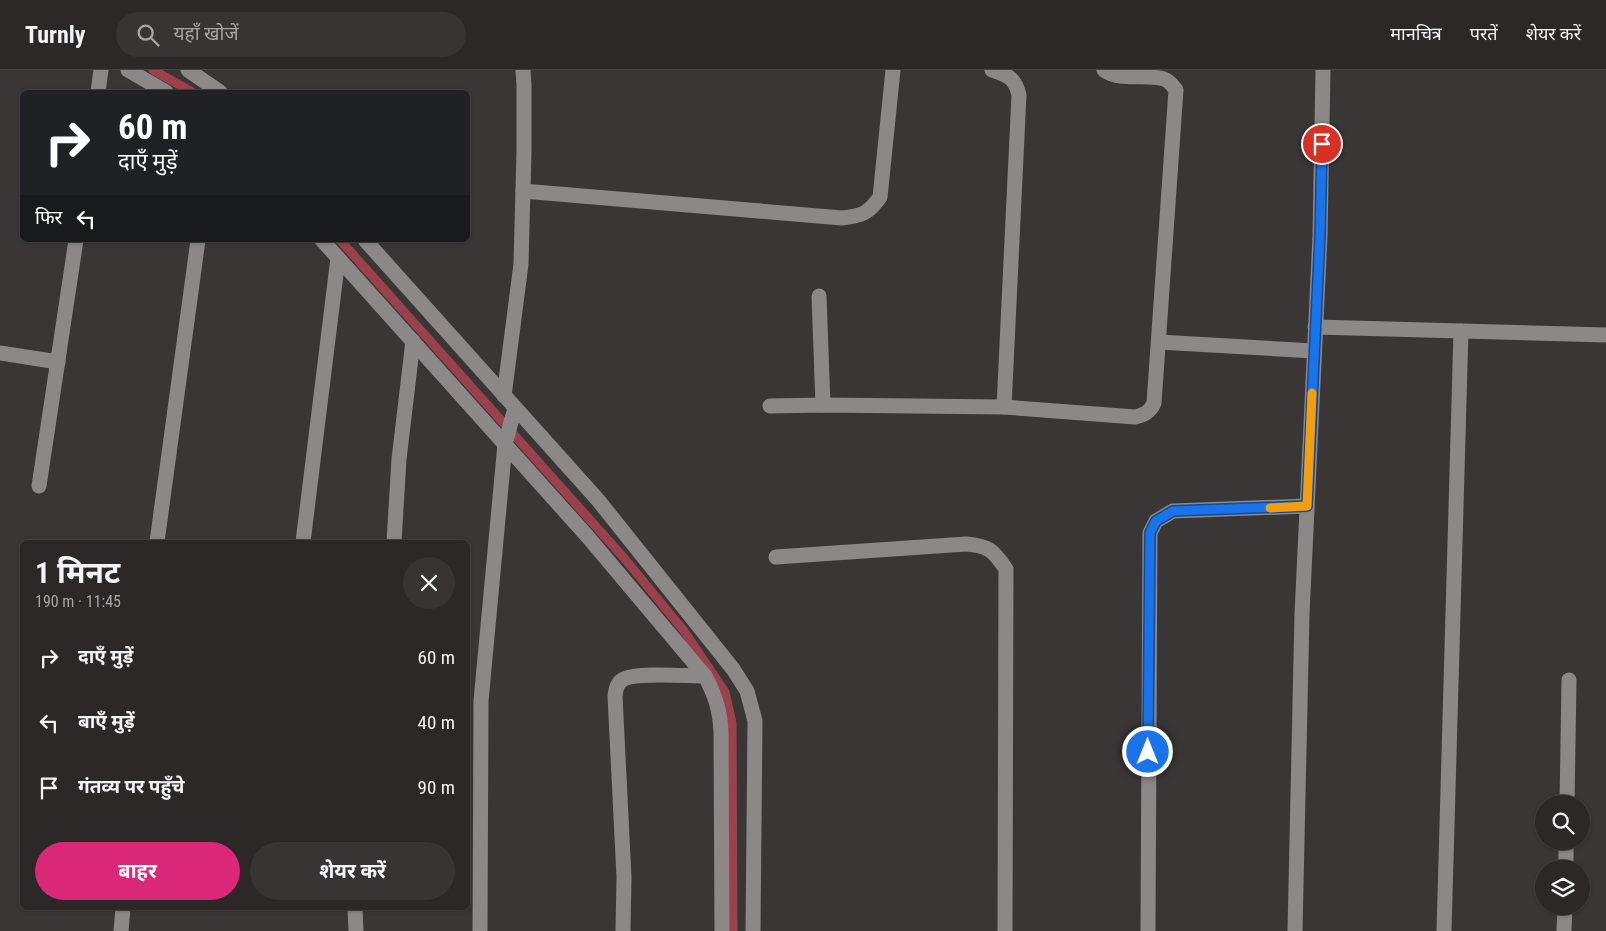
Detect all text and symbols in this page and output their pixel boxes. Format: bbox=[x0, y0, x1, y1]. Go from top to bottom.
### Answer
search box bbox=[116, 12, 466, 57]
text: Turnly bbox=[25, 21, 86, 49]
icon: search bbox=[134, 21, 162, 49]
text: यहाँ खोजें bbox=[174, 22, 239, 45]
text: मानचित्र bbox=[1390, 23, 1442, 44]
text: परतें bbox=[1470, 23, 1498, 44]
text: शेयर करें bbox=[1526, 23, 1581, 44]
text: 60 m bbox=[118, 107, 187, 148]
icon: right bbox=[35, 110, 100, 175]
pin bbox=[1301, 123, 1343, 165]
icon: arrive bbox=[1308, 130, 1336, 158]
text: दाएँ मुड़ें bbox=[118, 149, 178, 174]
icon: left bbox=[72, 205, 100, 233]
text: फिर bbox=[35, 206, 62, 229]
text: 1 मिनट bbox=[35, 555, 120, 590]
button: close bbox=[403, 557, 455, 609]
text: 190 m · 11:45 bbox=[35, 592, 121, 611]
icon: right bbox=[35, 644, 63, 672]
text: दाएँ मुड़ें bbox=[78, 645, 133, 668]
text: 60 m bbox=[418, 646, 455, 669]
icon: left bbox=[35, 709, 63, 737]
text: बाएँ मुड़ें bbox=[78, 710, 134, 733]
text: 40 m bbox=[418, 711, 455, 734]
position arrow bbox=[1121, 725, 1173, 777]
icon: arrive bbox=[35, 774, 63, 802]
text: गंतव्य पर पहुँचे bbox=[78, 775, 184, 798]
text: 90 m bbox=[418, 776, 455, 799]
map controls bbox=[1535, 795, 1590, 915]
button: search bbox=[1535, 795, 1590, 850]
button: बाहर bbox=[35, 842, 240, 900]
button: शेयर करें bbox=[250, 842, 455, 900]
button: layers bbox=[1535, 860, 1590, 915]

